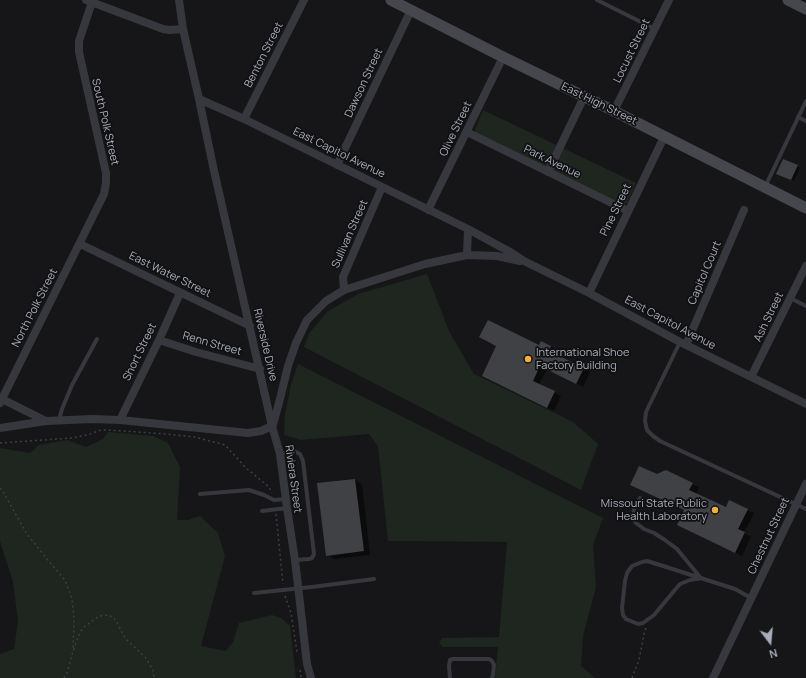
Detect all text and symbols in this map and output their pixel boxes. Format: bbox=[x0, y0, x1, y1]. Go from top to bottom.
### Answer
street label: Locust Street bbox=[611, 17, 653, 85]
street label: Benton Street bbox=[242, 20, 286, 90]
street label: Dawson Street bbox=[342, 46, 386, 120]
street label: South Polk Street bbox=[89, 77, 121, 167]
street label: East High Street bbox=[559, 80, 639, 128]
street label: Olive Street bbox=[437, 99, 475, 159]
street label: East Capitol Avenue bbox=[291, 125, 387, 181]
street label: Park Avenue bbox=[521, 143, 583, 181]
street label: Pine Street bbox=[598, 182, 634, 238]
street label: Sullivan Street bbox=[329, 198, 371, 270]
street label: Capitol Court bbox=[686, 239, 724, 307]
street label: East Water Street bbox=[127, 249, 213, 301]
street label: North Polk Street bbox=[9, 266, 61, 350]
street label: Ash Street bbox=[751, 290, 787, 344]
street label: East Capitol Avenue bbox=[622, 293, 718, 353]
street label: Riverside Drive bbox=[250, 307, 280, 383]
street label: Short Street bbox=[120, 321, 160, 383]
street label: Renn Street bbox=[181, 329, 243, 359]
place label: International Shoe Factory Building bbox=[536, 346, 629, 372]
marker: International Shoe Factory Building bbox=[523, 354, 533, 364]
street label: Riviera Street bbox=[282, 444, 304, 514]
street label: Chestnut Street bbox=[745, 496, 793, 576]
place label: Missouri State Public Health Laboratory bbox=[601, 497, 707, 523]
marker: Missouri State Public Health Laboratory bbox=[710, 505, 720, 515]
north arrow bbox=[750, 622, 790, 662]
text: N bbox=[768, 646, 779, 662]

